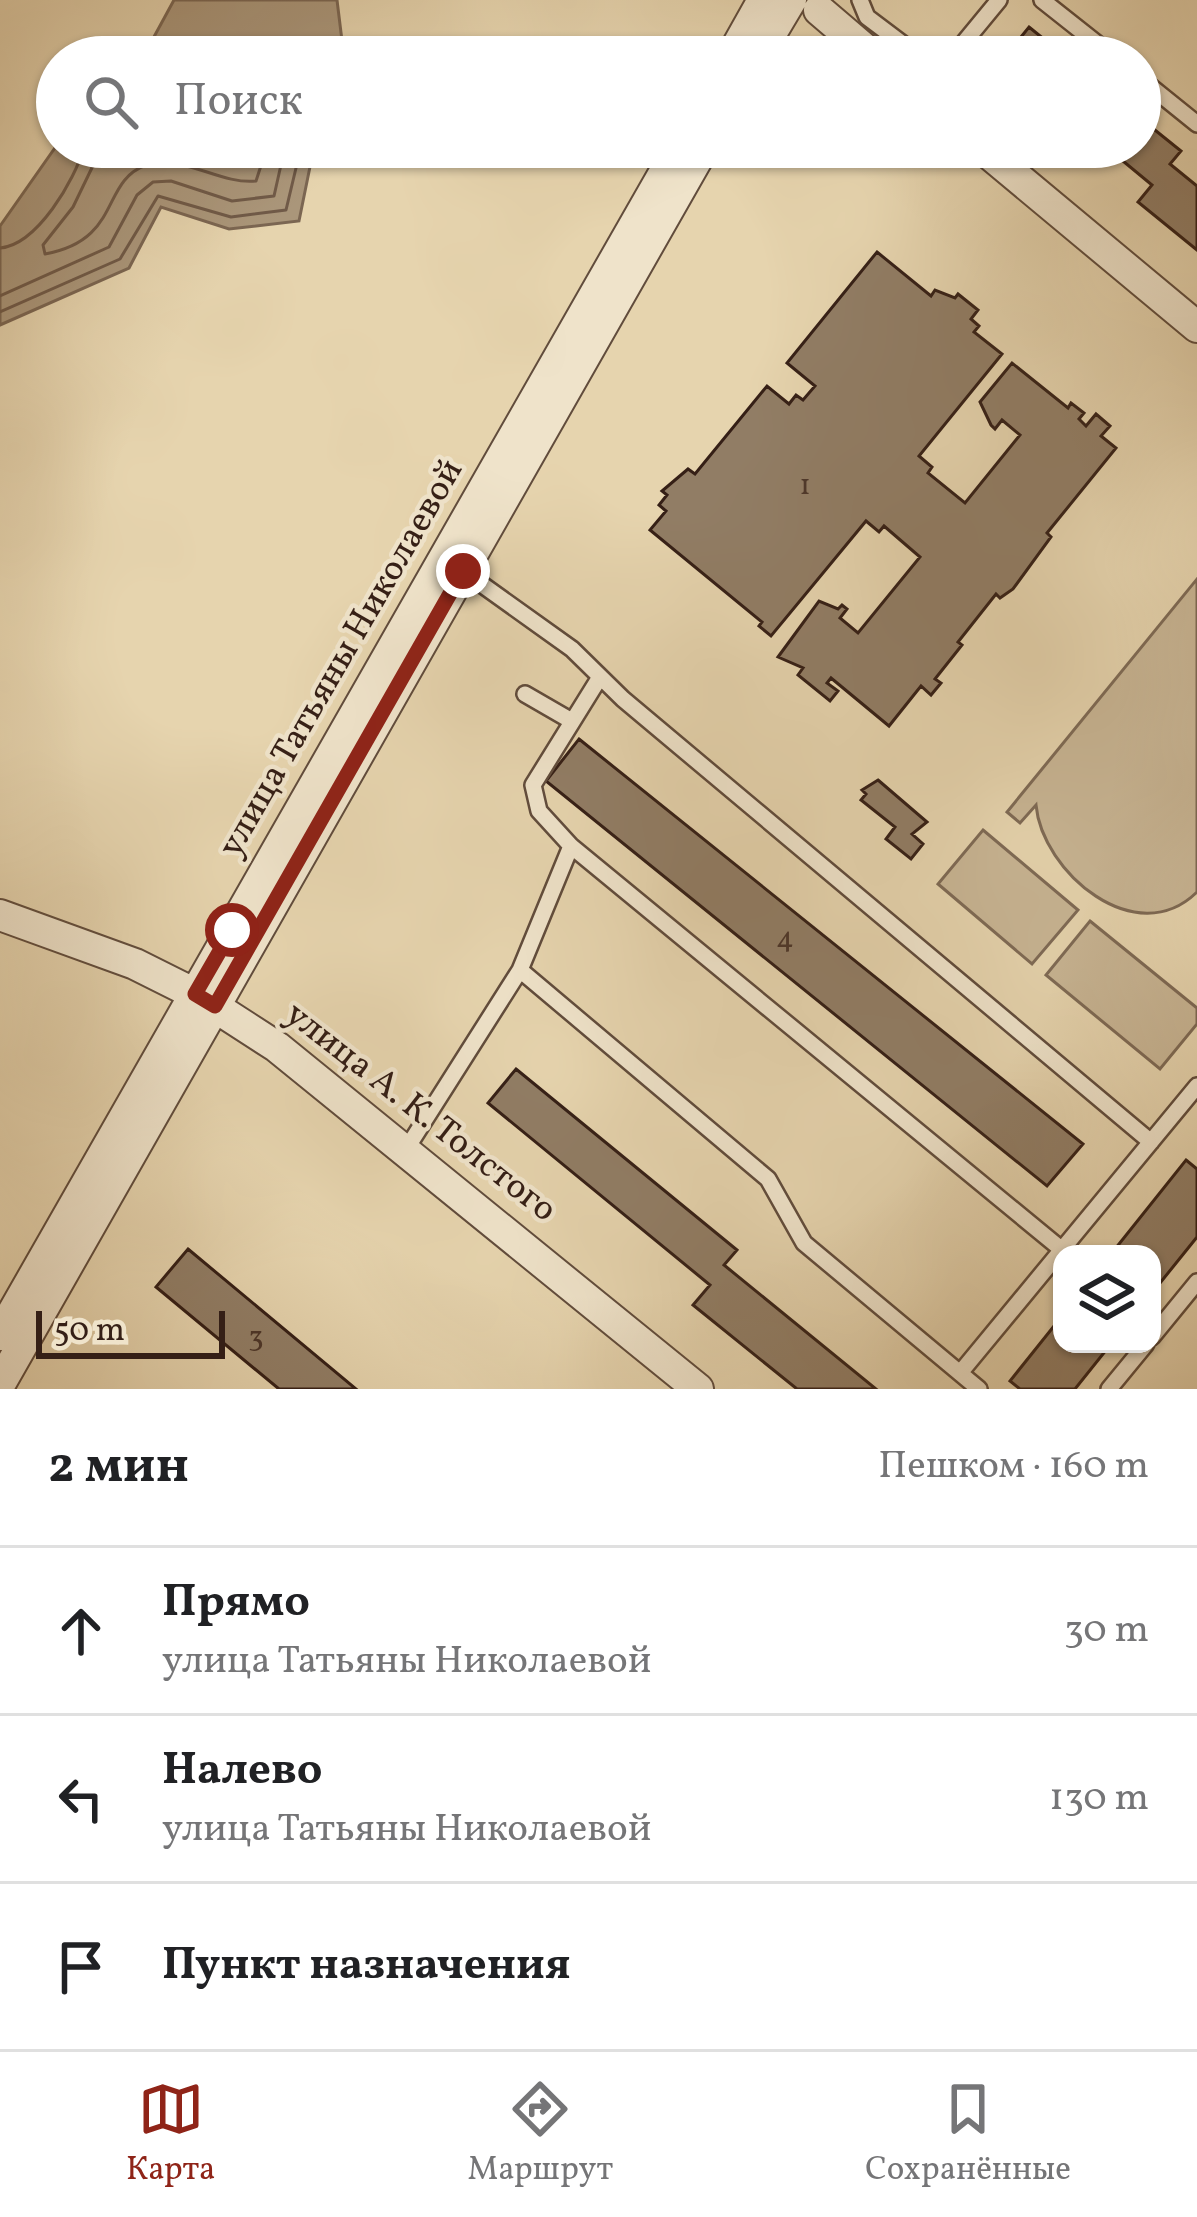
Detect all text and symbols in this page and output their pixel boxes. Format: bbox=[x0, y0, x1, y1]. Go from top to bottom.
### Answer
search box bbox=[36, 36, 1161, 168]
icon: search bbox=[78, 69, 144, 135]
text: Поиск bbox=[174, 71, 303, 134]
street label: улица Татьяны Николаевой bbox=[207, 451, 477, 867]
house number: 1 bbox=[799, 465, 811, 507]
route end bbox=[436, 544, 490, 598]
route start bbox=[205, 903, 259, 957]
house number: 4 bbox=[776, 918, 794, 960]
street label: улица А. К. Толстого bbox=[273, 991, 567, 1235]
map controls bbox=[1053, 1245, 1161, 1353]
button: layers bbox=[1053, 1245, 1161, 1353]
scale bar bbox=[36, 1305, 225, 1358]
text: 50 m bbox=[54, 1309, 125, 1355]
house number: 3 bbox=[248, 1317, 264, 1359]
text: 2 мин bbox=[48, 1432, 189, 1503]
text: Пешком · 160 m bbox=[878, 1440, 1149, 1494]
text: Прямо bbox=[162, 1572, 310, 1635]
icon: ahead bbox=[48, 1598, 114, 1664]
text: 30 m bbox=[1064, 1604, 1149, 1658]
text: улица Татьяны Николаевой bbox=[162, 1635, 652, 1689]
text: Налево bbox=[162, 1740, 323, 1803]
icon: left bbox=[48, 1766, 114, 1832]
text: 130 m bbox=[1049, 1772, 1149, 1826]
text: улица Татьяны Николаевой bbox=[162, 1803, 652, 1857]
icon: arrive bbox=[48, 1934, 114, 2000]
text: Пункт назначения bbox=[162, 1935, 571, 1998]
tab: Карта bbox=[126, 2076, 216, 2194]
tab: Маршрут bbox=[468, 2076, 613, 2194]
tab: Сохранённые bbox=[865, 2076, 1071, 2194]

